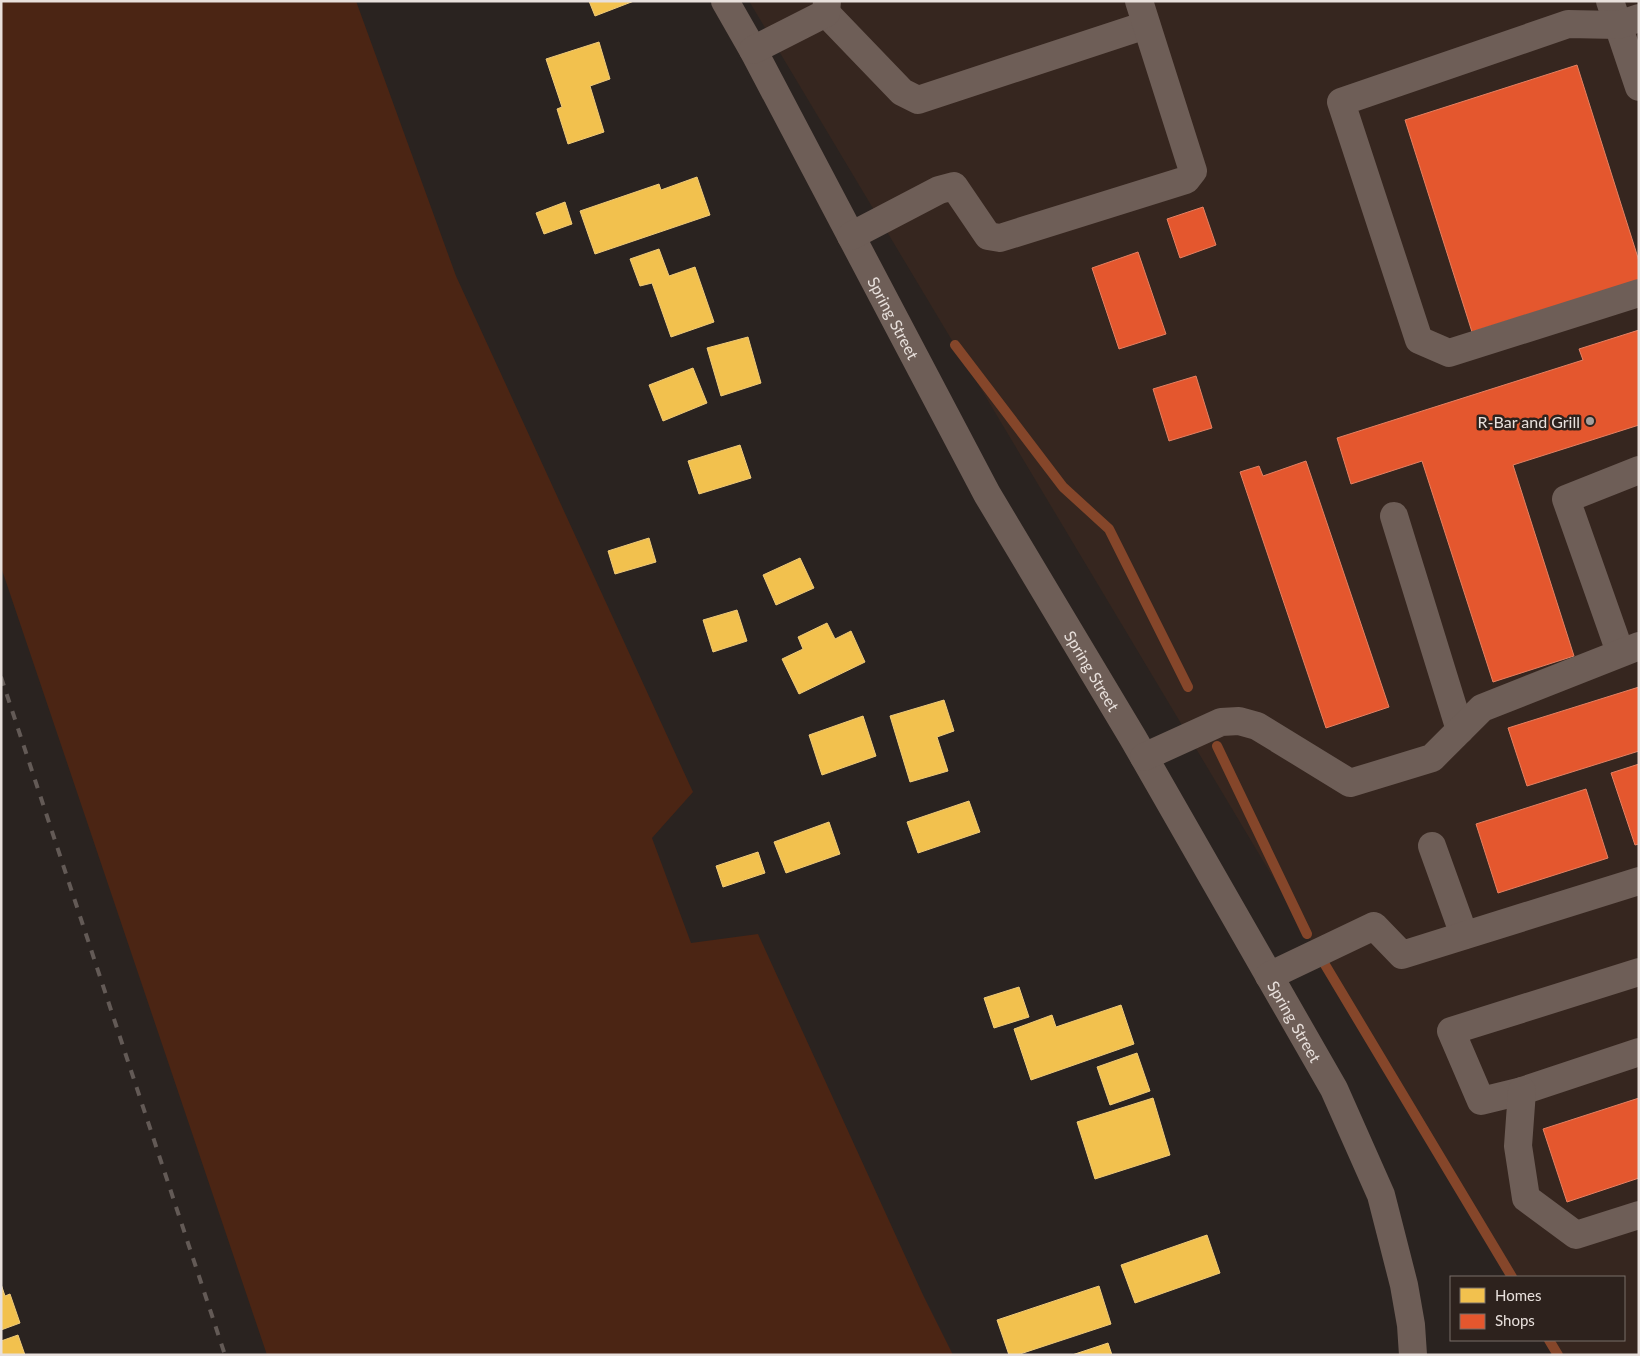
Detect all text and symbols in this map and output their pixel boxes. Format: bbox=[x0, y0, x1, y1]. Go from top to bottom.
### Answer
street label: Spring Street bbox=[865, 273, 924, 362]
place label: R-Bar and Grill bbox=[1478, 412, 1580, 431]
marker: R-Bar and Grill bbox=[1584, 415, 1596, 427]
street label: Spring Street bbox=[1061, 627, 1124, 715]
street label: Spring Street bbox=[1264, 977, 1326, 1065]
legend bbox=[1450, 1276, 1625, 1341]
text: Homes bbox=[1495, 1286, 1541, 1304]
text: Shops bbox=[1495, 1311, 1535, 1329]

